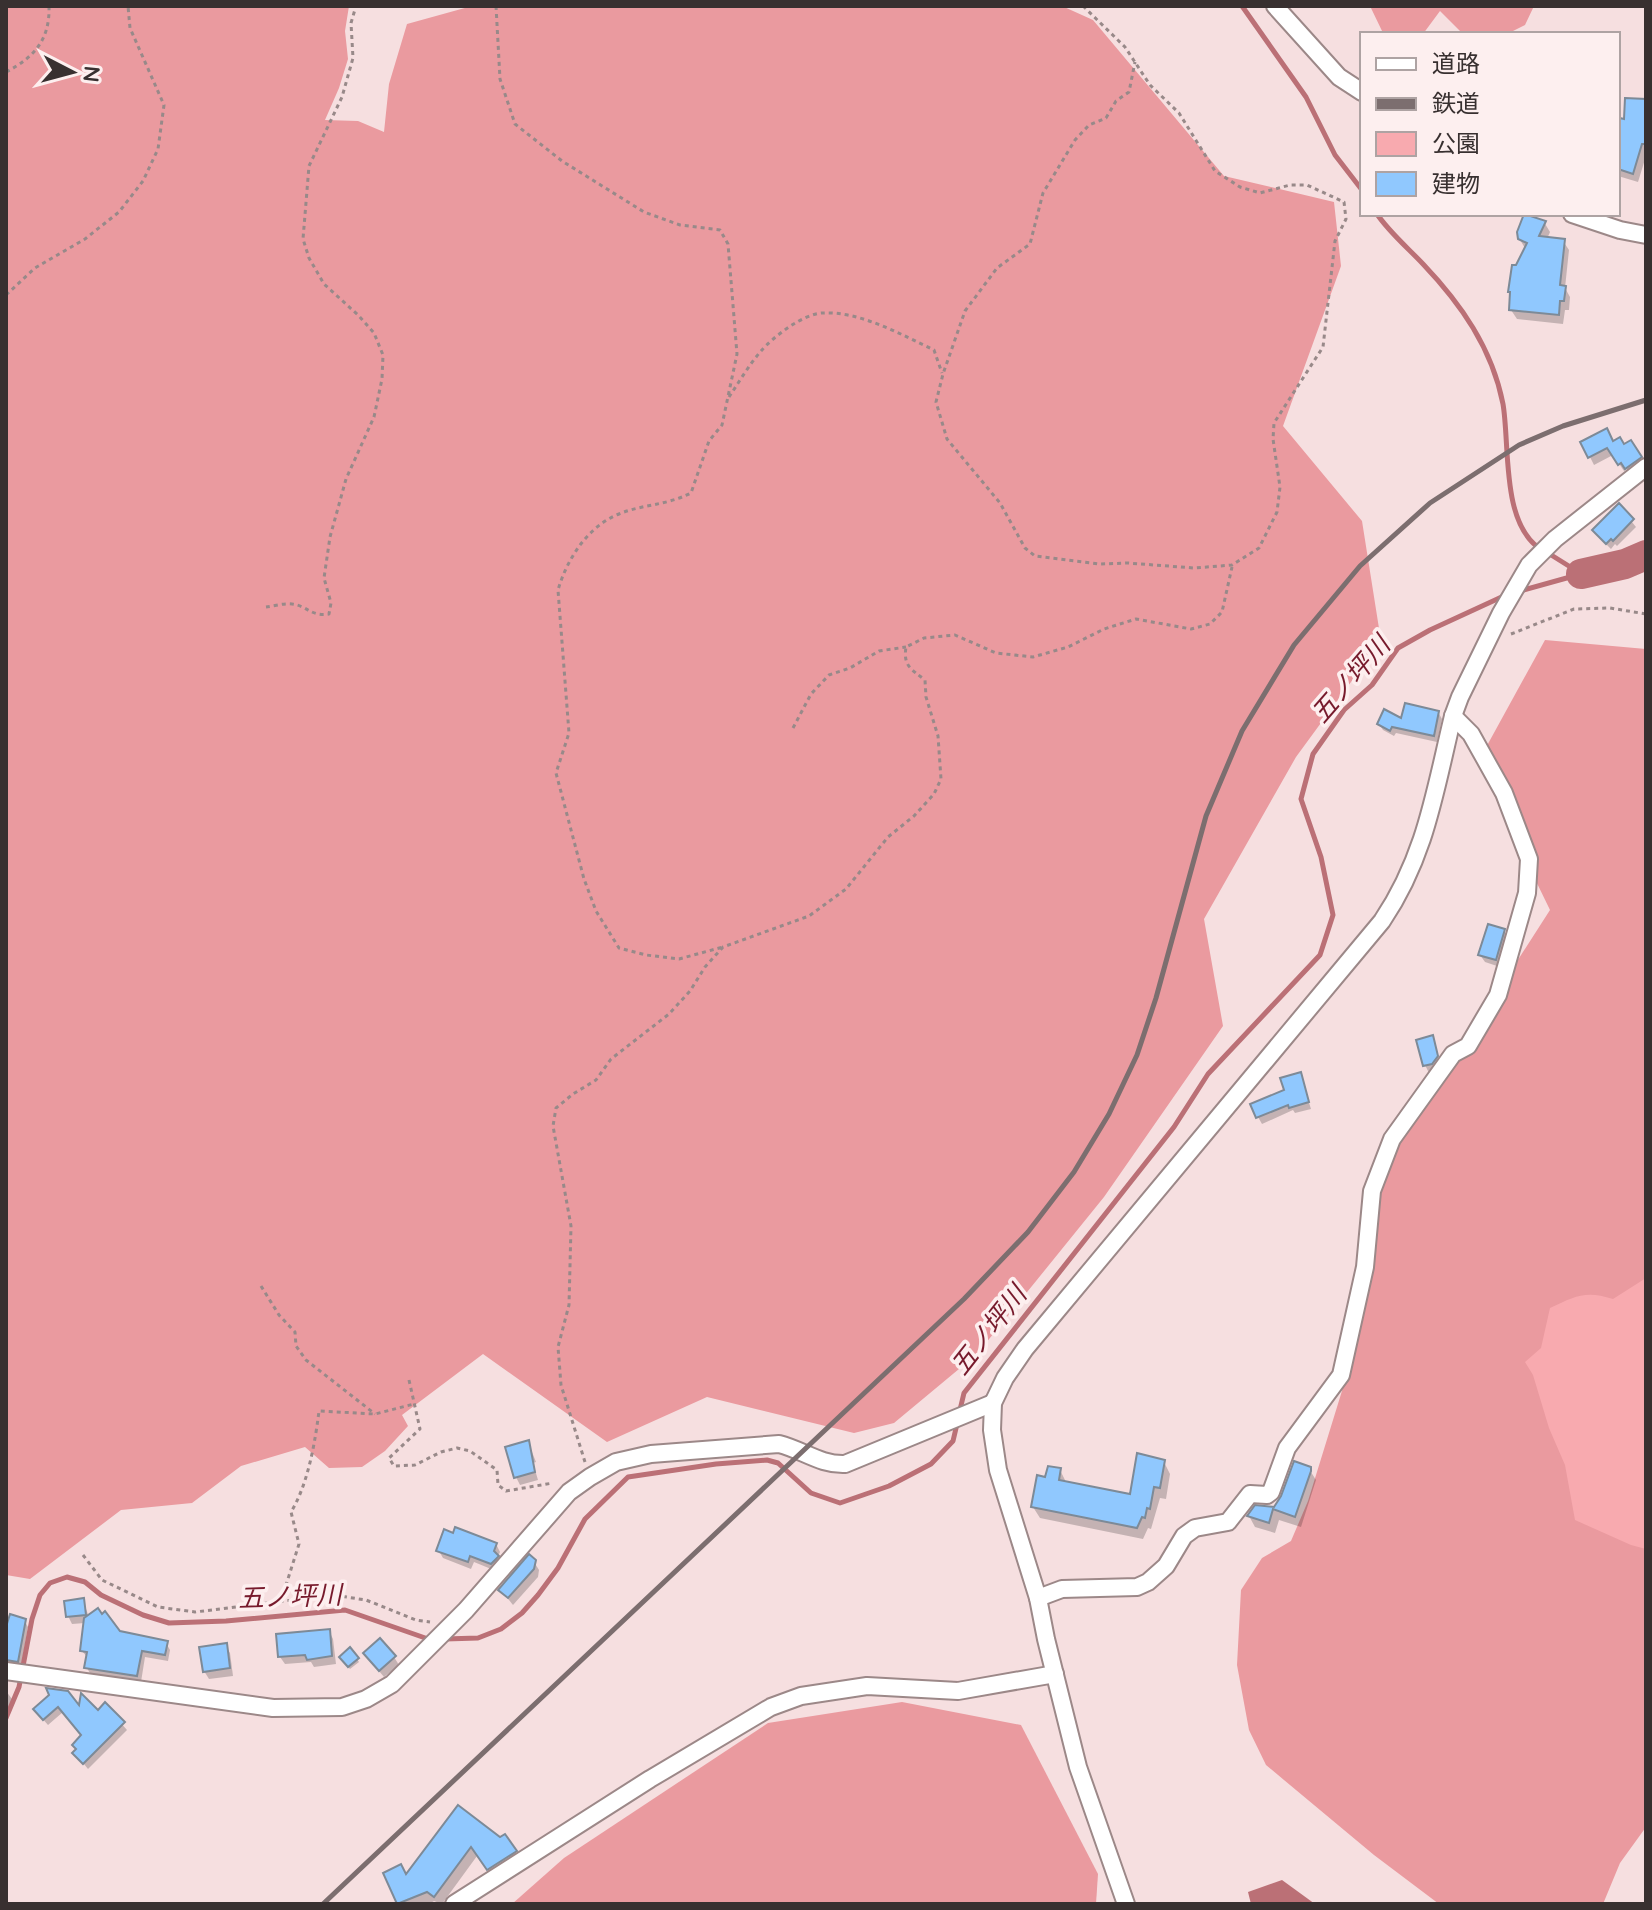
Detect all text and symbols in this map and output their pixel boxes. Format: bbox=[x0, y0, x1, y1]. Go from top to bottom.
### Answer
north arrow bbox=[32, 32, 112, 112]
legend bbox=[1360, 32, 1620, 216]
text: 道路 bbox=[1432, 48, 1480, 78]
text: N bbox=[77, 65, 107, 84]
text: 鉄道 bbox=[1432, 88, 1480, 118]
text: 公園 bbox=[1432, 128, 1480, 158]
text: 建物 bbox=[1432, 168, 1480, 198]
water label: 五ノ坪川 bbox=[1303, 627, 1399, 729]
water label: 五ノ坪川 bbox=[943, 1277, 1035, 1381]
water label: 五ノ坪川 bbox=[237, 1578, 346, 1614]

